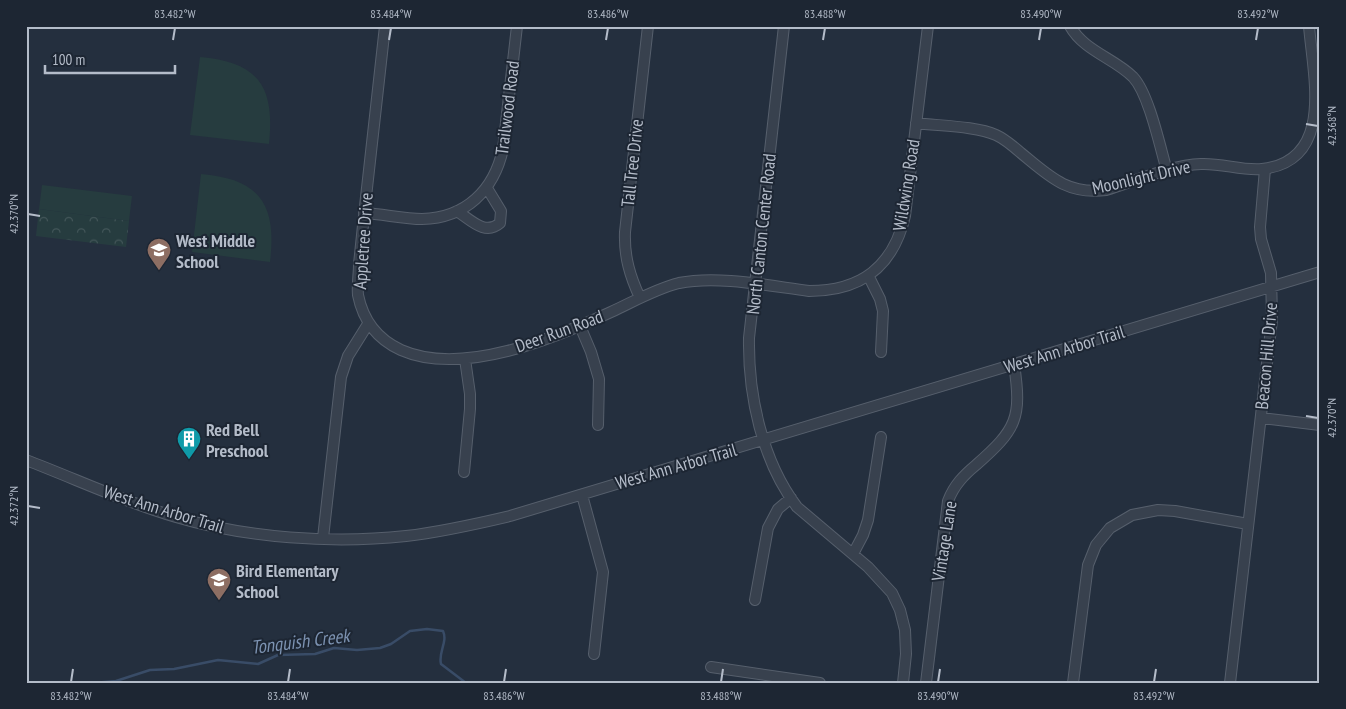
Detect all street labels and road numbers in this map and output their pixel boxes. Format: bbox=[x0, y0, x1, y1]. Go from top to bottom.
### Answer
street label: Trailwood Road bbox=[490, 59, 524, 157]
street label: Tall Tree Drive bbox=[616, 118, 648, 208]
street label: Wildwing Road bbox=[887, 137, 925, 233]
street label: North Canton Center Road bbox=[741, 152, 781, 316]
street label: Moonlight Drive bbox=[1090, 155, 1192, 199]
street label: Appletree Drive bbox=[348, 192, 378, 290]
street label: Beacon Hill Drive bbox=[1250, 302, 1282, 410]
street label: Deer Run Road bbox=[512, 304, 606, 358]
street label: West Ann Arbor Trail bbox=[1001, 320, 1128, 378]
street label: West Ann Arbor Trail bbox=[613, 438, 740, 494]
street label: West Ann Arbor Trail bbox=[101, 480, 228, 538]
street label: Vintage Lane bbox=[926, 499, 962, 584]

